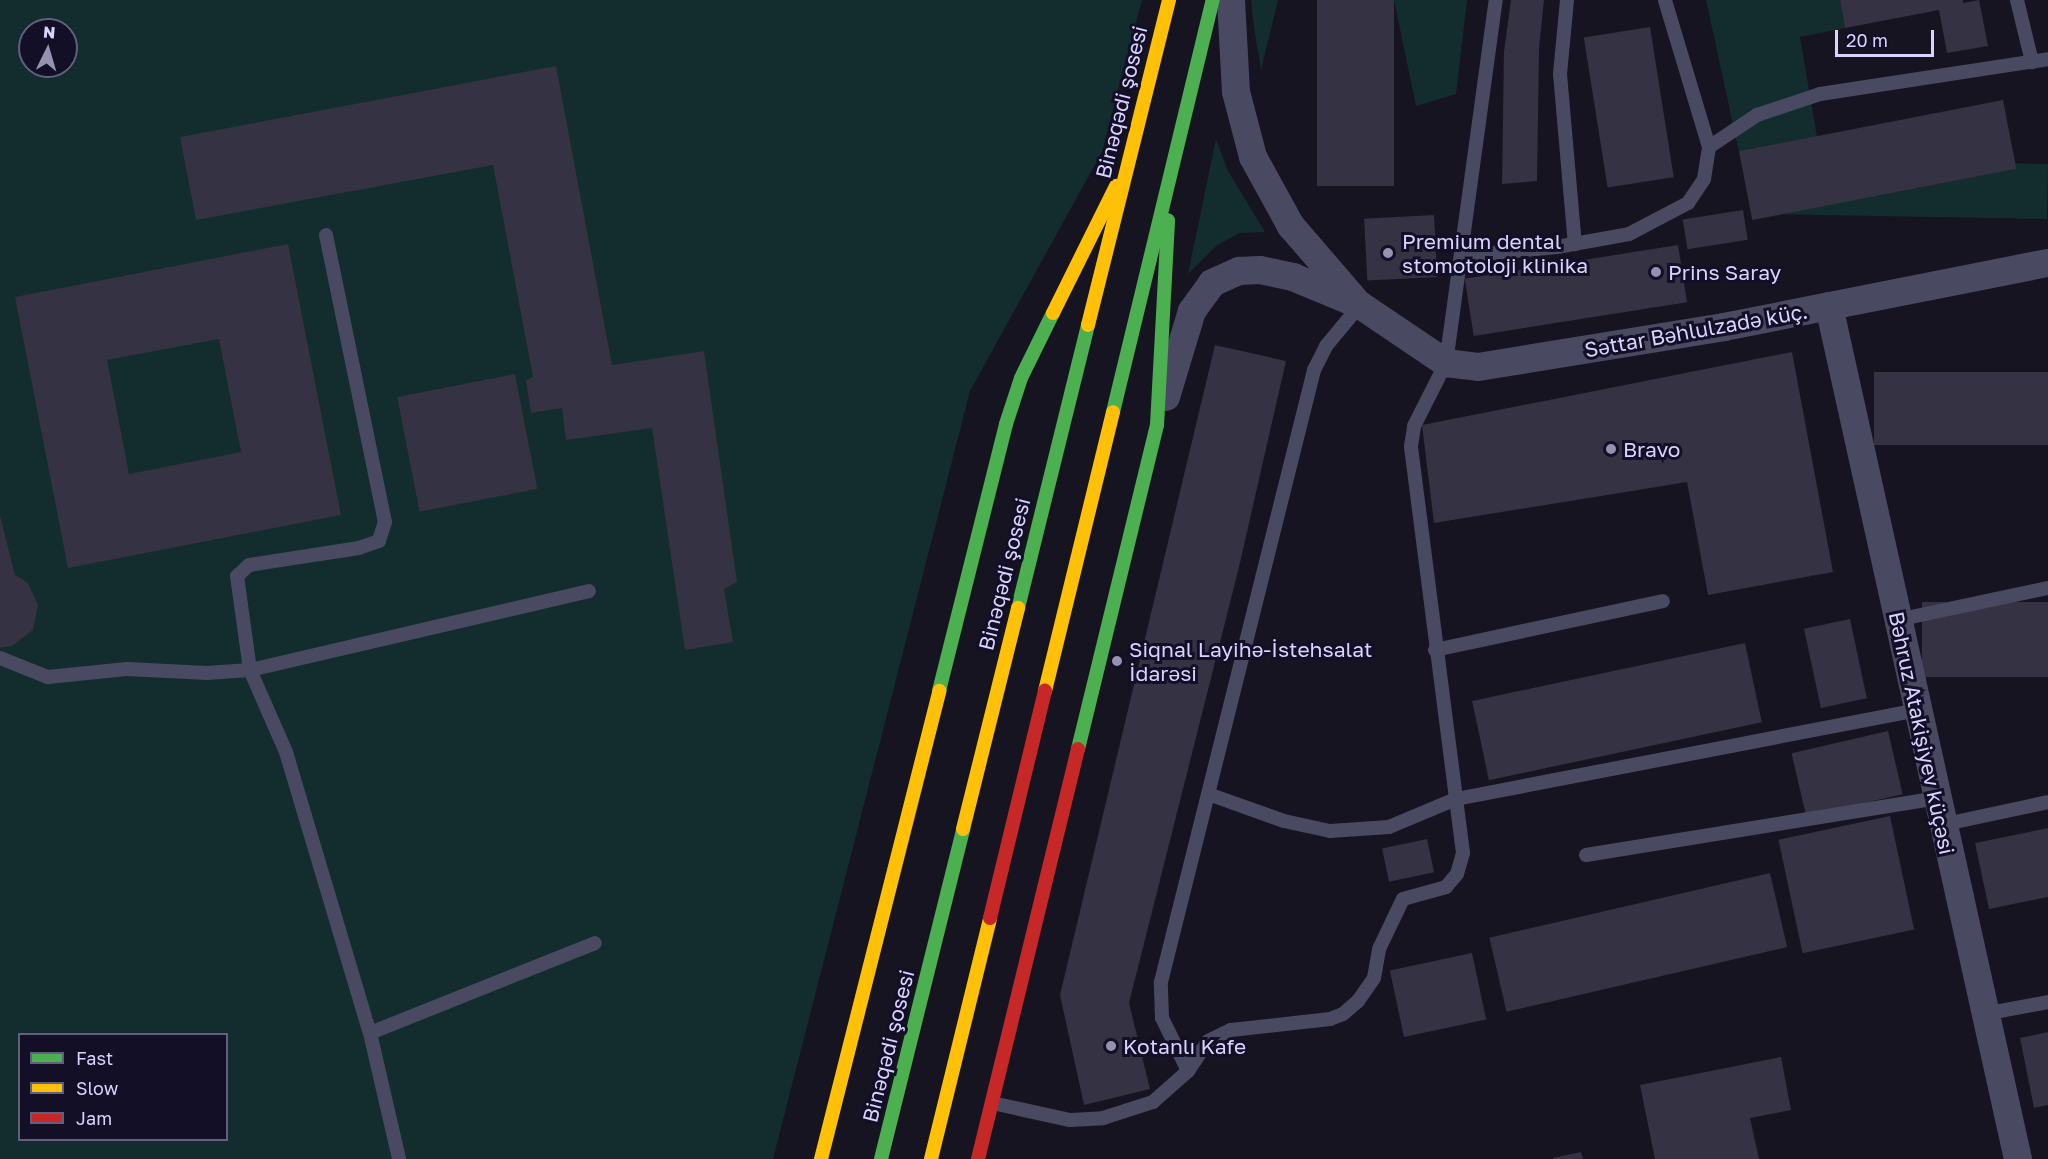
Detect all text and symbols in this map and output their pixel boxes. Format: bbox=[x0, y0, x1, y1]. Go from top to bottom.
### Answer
north arrow bbox=[18, 18, 78, 78]
scale bar bbox=[1838, 18, 1937, 56]
text: N bbox=[42, 22, 56, 43]
street label: Binəqədi şosesi bbox=[1090, 23, 1152, 181]
text: 20 m bbox=[1846, 29, 1888, 51]
place label: Premium dental stomotoloji klinika bbox=[1402, 228, 1588, 278]
marker: Premium dental stomotoloji klinika bbox=[1379, 244, 1397, 262]
place label: Prins Saray bbox=[1668, 259, 1781, 285]
marker: Prins Saray bbox=[1649, 265, 1663, 279]
street label: Səttar Bəhlulzadə küç. bbox=[1582, 298, 1810, 362]
place label: Bravo bbox=[1623, 436, 1680, 462]
marker: Bravo bbox=[1604, 442, 1618, 456]
street label: Binəqədi şosesi bbox=[973, 495, 1035, 653]
street label: Bəhruz Atakişiyev küçəsi bbox=[1884, 609, 1960, 857]
place label: Siqnal Layihə-İstehsalat İdarəsi bbox=[1129, 636, 1372, 686]
marker: Siqnal Layihə-İstehsalat İdarəsi bbox=[1110, 654, 1124, 668]
street label: Binəqədi şosesi bbox=[857, 967, 919, 1125]
legend bbox=[18, 1033, 228, 1141]
place label: Kotanlı Kafe bbox=[1123, 1033, 1246, 1059]
marker: Kotanlı Kafe bbox=[1104, 1039, 1118, 1053]
text: Fast bbox=[76, 1047, 113, 1069]
text: Slow bbox=[76, 1077, 118, 1099]
text: Jam bbox=[76, 1107, 112, 1129]

